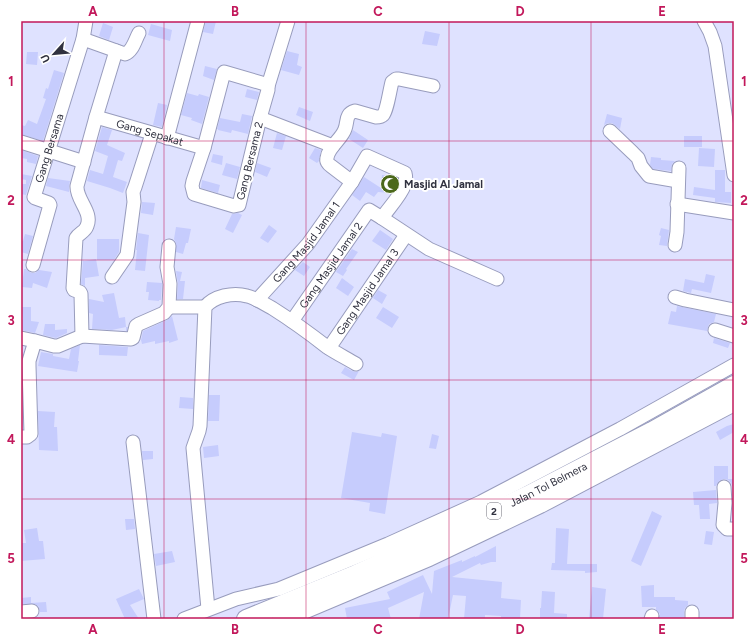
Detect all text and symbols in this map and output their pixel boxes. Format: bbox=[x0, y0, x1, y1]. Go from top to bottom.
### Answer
text: A bbox=[88, 4, 98, 19]
text: B bbox=[231, 4, 239, 19]
text: C bbox=[373, 4, 383, 19]
text: D bbox=[515, 4, 525, 19]
text: E bbox=[658, 4, 666, 19]
north arrow bbox=[34, 34, 74, 74]
text: U bbox=[38, 52, 53, 65]
text: 1 bbox=[8, 74, 14, 89]
text: 1 bbox=[741, 74, 747, 89]
street label: Gang Bersama bbox=[32, 112, 66, 184]
street label: Gang Sepakat bbox=[115, 117, 185, 148]
street label: Gang Bersama 2 bbox=[234, 120, 266, 202]
mosque icon: Masjid Al Jamal bbox=[379, 173, 401, 195]
place label: Masjid Al Jamal bbox=[404, 178, 483, 191]
text: 2 bbox=[7, 193, 15, 208]
text: 2 bbox=[740, 193, 748, 208]
street label: Gang Masjid Jamal 1 bbox=[270, 199, 342, 285]
street label: Gang Masjid Jamal 2 bbox=[296, 220, 365, 311]
street label: Gang Masjid Jamal 3 bbox=[333, 246, 401, 337]
text: 3 bbox=[7, 313, 15, 328]
text: 3 bbox=[740, 313, 748, 328]
text: 4 bbox=[7, 432, 15, 447]
text: 4 bbox=[740, 432, 748, 447]
street label: Jalan Tol Belmera bbox=[507, 459, 589, 509]
road number: 2 bbox=[487, 503, 501, 519]
text: 5 bbox=[7, 551, 15, 566]
text: 5 bbox=[740, 551, 748, 566]
text: A bbox=[88, 622, 98, 637]
text: B bbox=[231, 622, 239, 637]
text: C bbox=[373, 622, 383, 637]
text: D bbox=[515, 622, 525, 637]
text: E bbox=[658, 622, 666, 637]

